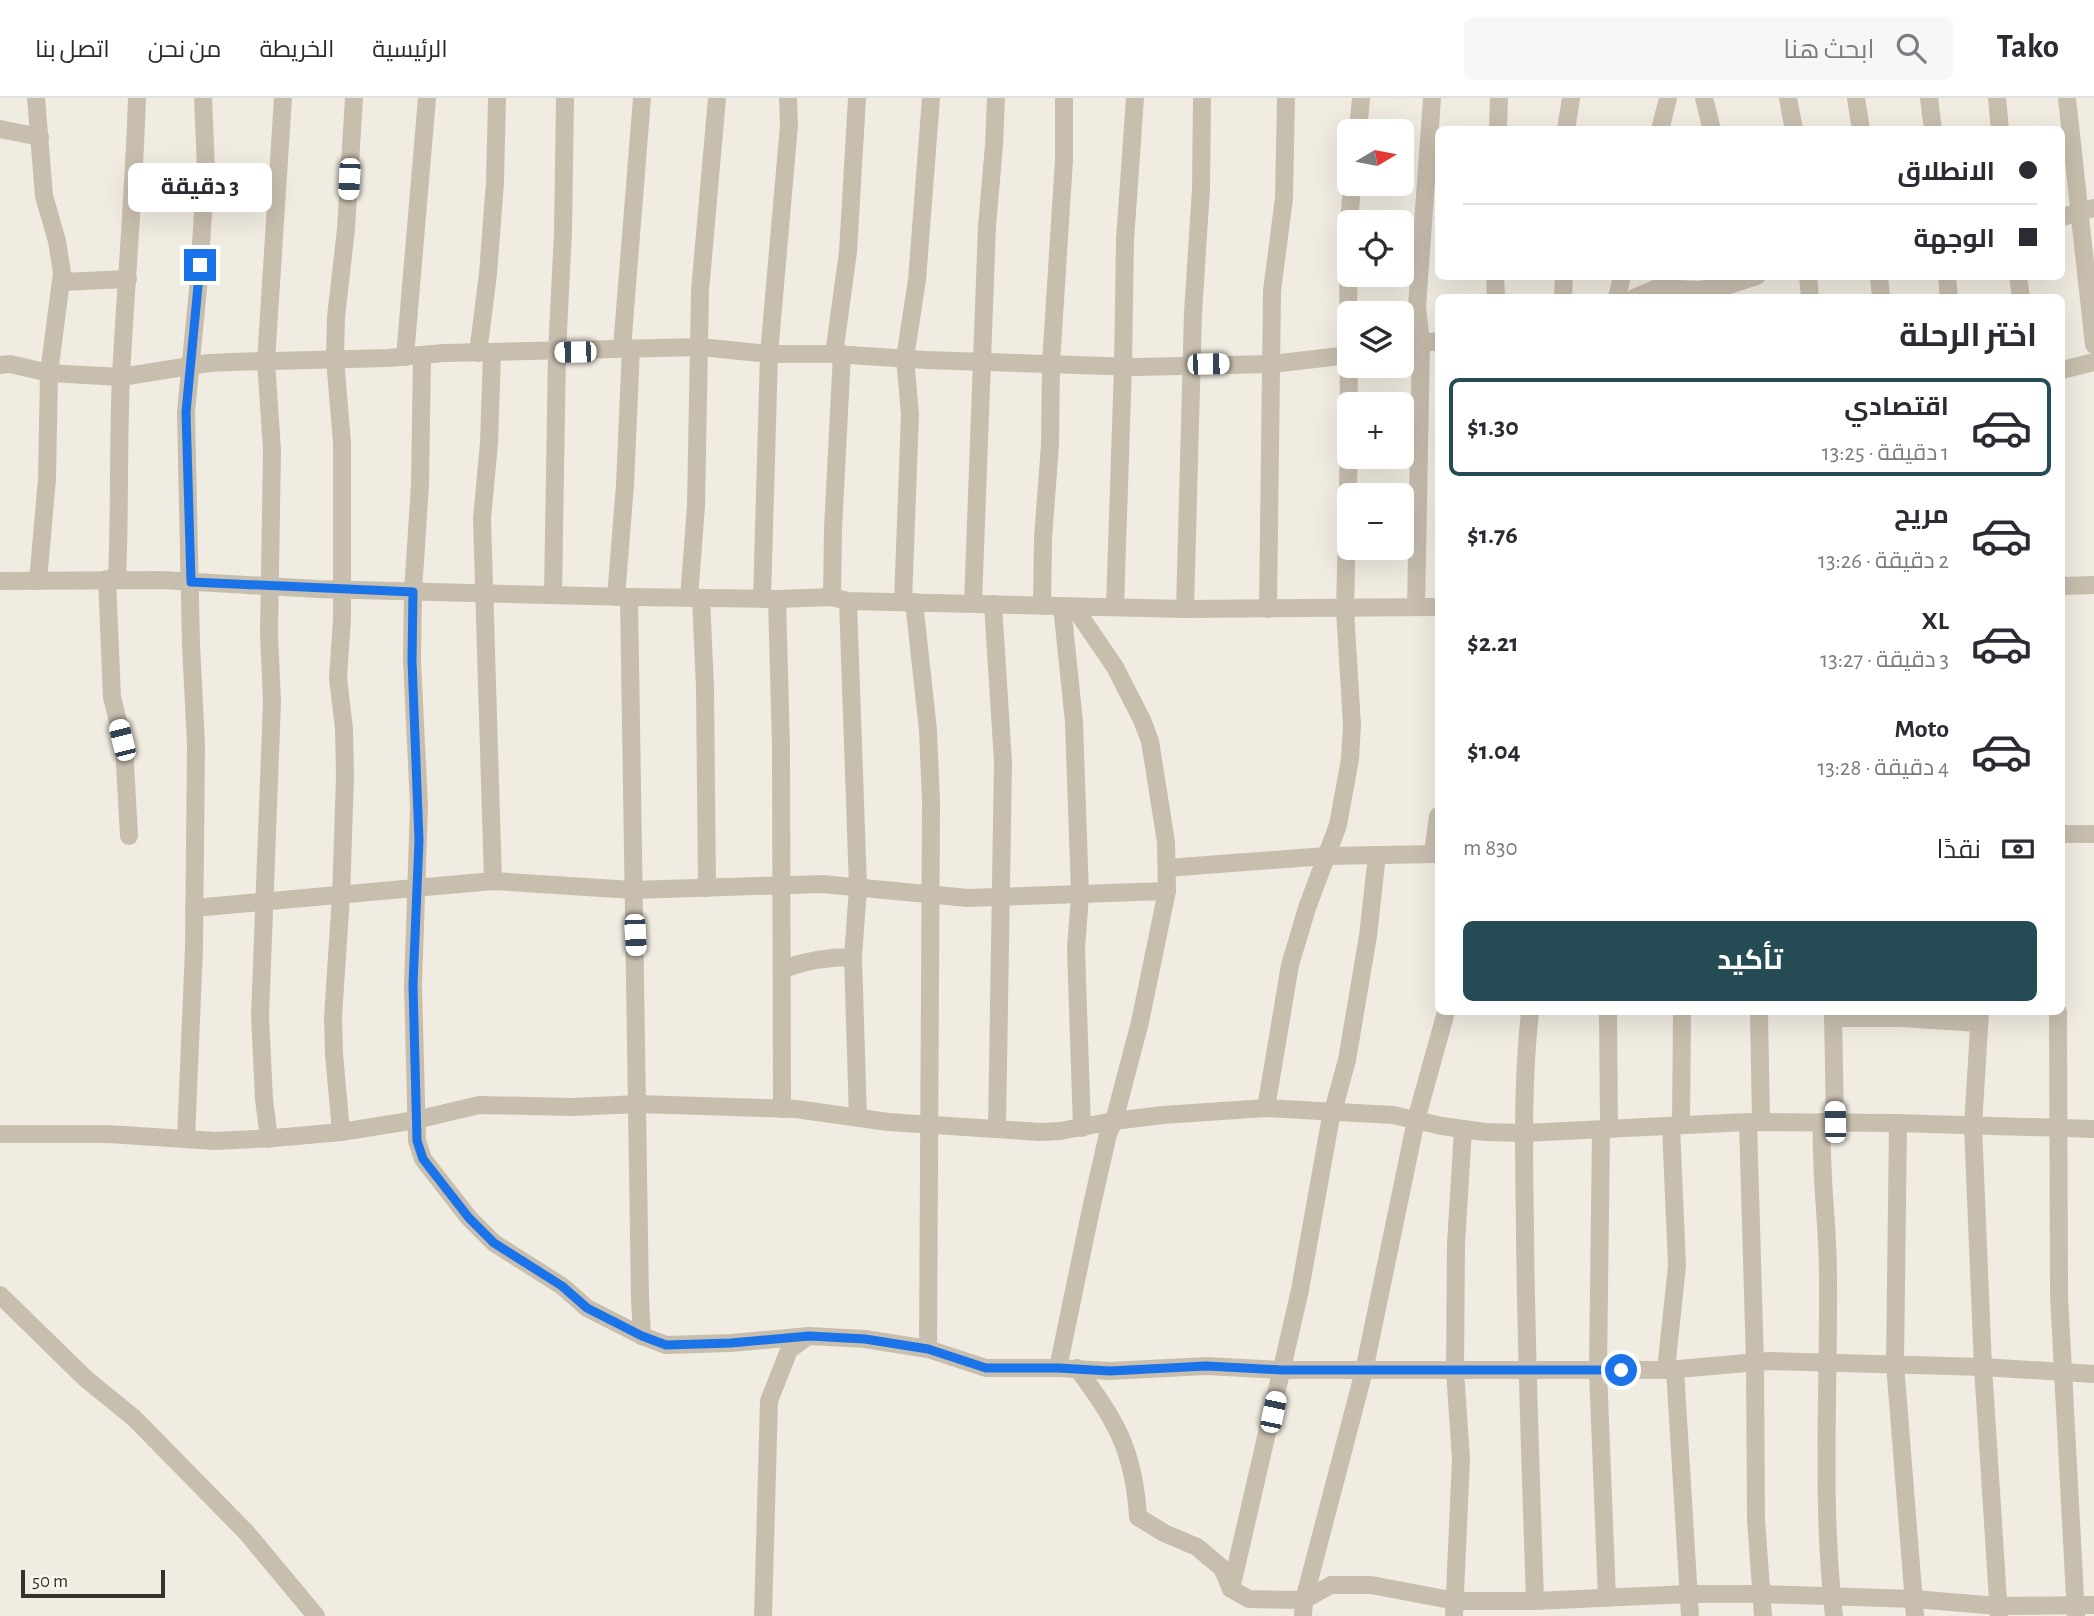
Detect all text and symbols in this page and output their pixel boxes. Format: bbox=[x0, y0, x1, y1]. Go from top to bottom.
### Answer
search box bbox=[1464, 17, 1954, 80]
icon: search bbox=[1892, 29, 1930, 67]
text: Tako bbox=[1996, 31, 2059, 64]
text: ابحث هنا bbox=[1783, 37, 1874, 63]
text: اتصل بنا bbox=[35, 38, 110, 62]
text: من نحن bbox=[148, 38, 221, 62]
text: الخريطة bbox=[259, 38, 334, 62]
text: الرئيسية bbox=[372, 38, 448, 62]
north arrow bbox=[1337, 119, 1414, 196]
map controls bbox=[1337, 119, 1414, 560]
car bbox=[338, 157, 361, 201]
text: الانطلاق bbox=[1897, 159, 1995, 185]
callout: 3 دقيقة bbox=[128, 164, 272, 212]
text: 3 دقيقة bbox=[161, 176, 239, 199]
button: locate bbox=[1337, 210, 1414, 287]
text: الوجهة bbox=[1914, 226, 1995, 252]
route end bbox=[184, 249, 216, 281]
button: layers bbox=[1337, 301, 1414, 378]
text: اختر الرحلة bbox=[1899, 320, 2037, 352]
car bbox=[554, 341, 597, 363]
car bbox=[1187, 353, 1230, 375]
button: + bbox=[1337, 392, 1414, 469]
text: اقتصادي bbox=[1844, 394, 1949, 420]
icon: car bbox=[1970, 396, 2033, 459]
text: $1.30 bbox=[1467, 414, 1519, 440]
text: 1 دقيقة · 13:25 bbox=[1822, 442, 1949, 465]
button: − bbox=[1337, 483, 1414, 560]
text: مريح bbox=[1894, 502, 1949, 528]
icon: car bbox=[1970, 504, 2033, 567]
text: $1.76 bbox=[1467, 522, 1518, 548]
text: 2 دقيقة · 13:26 bbox=[1818, 550, 1949, 573]
text: XL bbox=[1922, 608, 1949, 634]
icon: car bbox=[1970, 612, 2033, 675]
text: $2.21 bbox=[1467, 630, 1519, 656]
text: 3 دقيقة · 13:27 bbox=[1820, 649, 1949, 672]
text: Moto bbox=[1894, 716, 1949, 742]
car bbox=[107, 717, 138, 763]
icon: car bbox=[1970, 720, 2033, 783]
text: $1.04 bbox=[1467, 738, 1521, 764]
text: 4 دقيقة · 13:28 bbox=[1817, 757, 1949, 780]
icon: cash bbox=[1999, 830, 2037, 868]
text: 830 m bbox=[1463, 837, 1518, 860]
text: نقدًا bbox=[1937, 837, 1981, 863]
car bbox=[624, 913, 647, 957]
button: تأكيد bbox=[1463, 921, 2037, 1001]
car bbox=[1825, 1101, 1846, 1143]
route start bbox=[1605, 1354, 1637, 1386]
car bbox=[1259, 1389, 1288, 1435]
scale bar bbox=[21, 1567, 164, 1599]
text: 50 m bbox=[32, 1572, 68, 1591]

